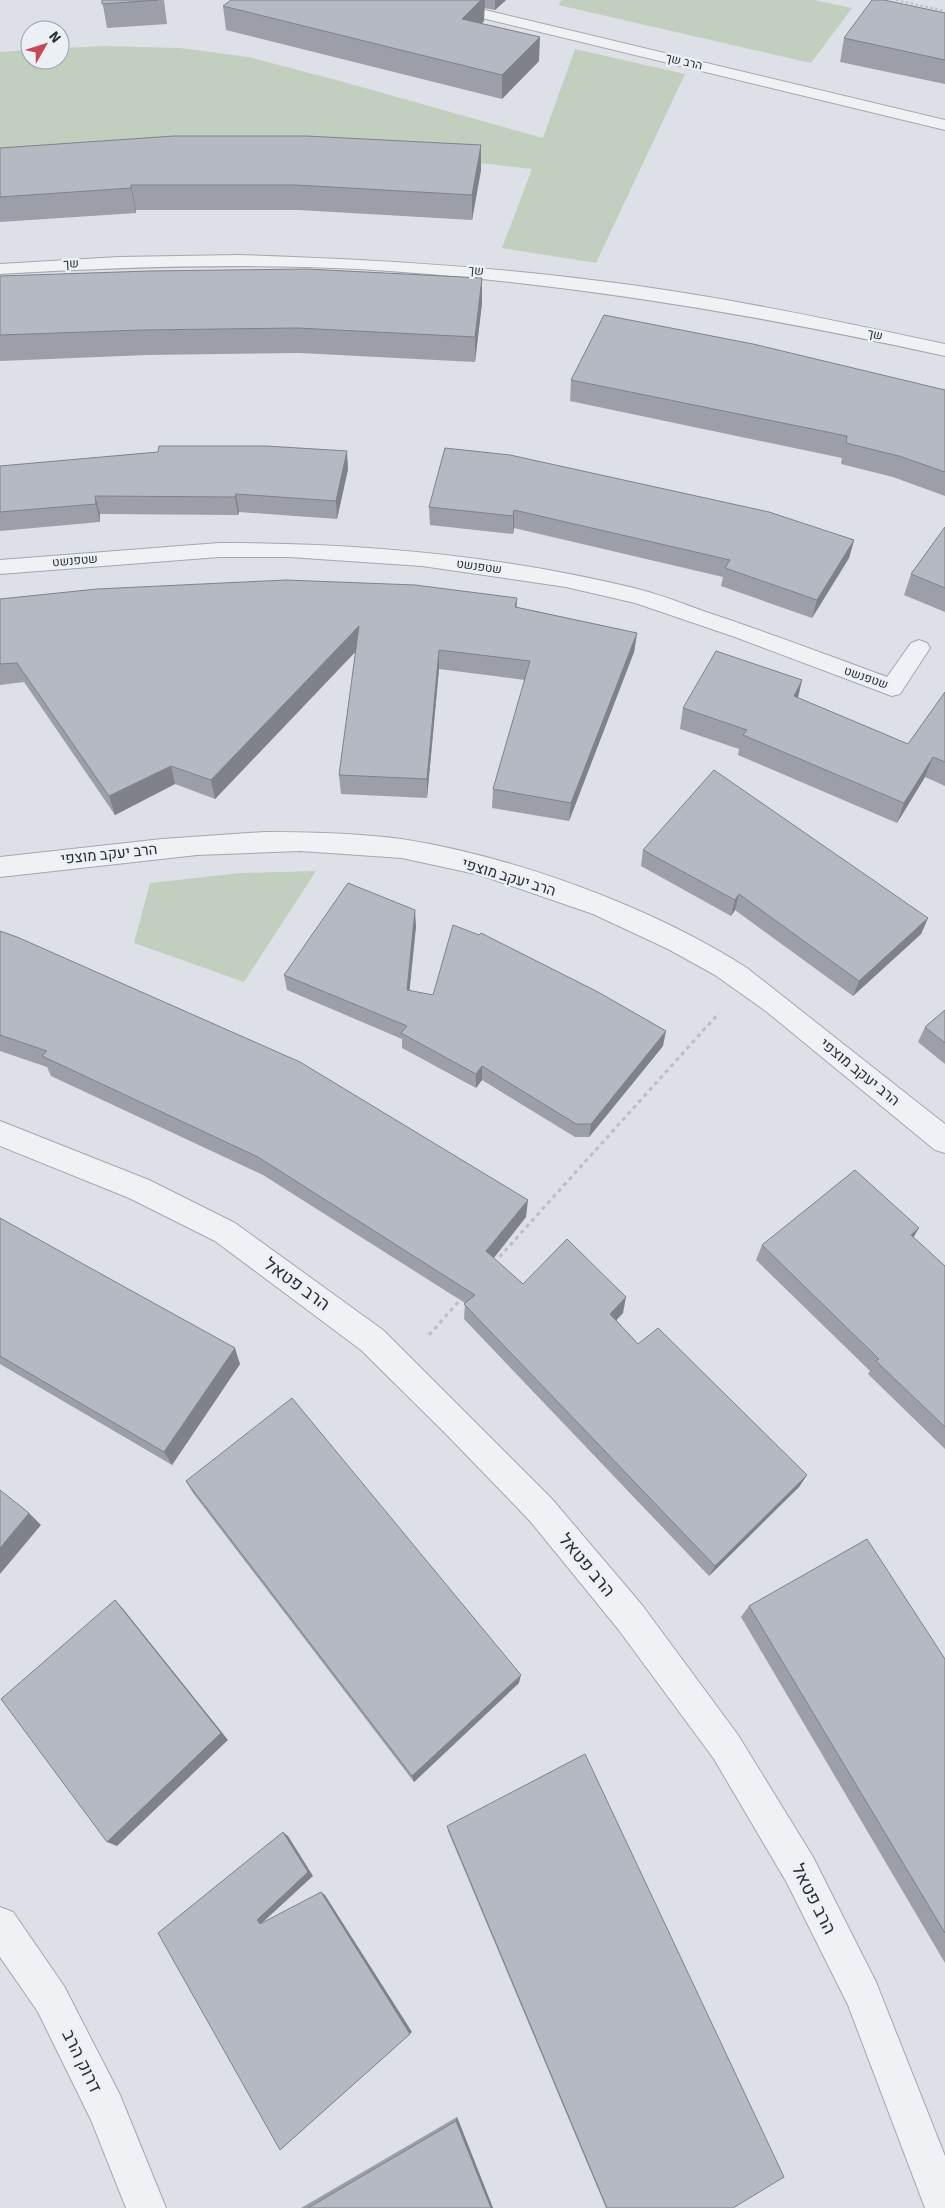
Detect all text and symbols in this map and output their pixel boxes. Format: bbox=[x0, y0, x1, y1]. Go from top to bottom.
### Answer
north arrow bbox=[20, 20, 70, 70]
text: N bbox=[45, 28, 64, 46]
street label: הרב שך bbox=[664, 50, 704, 74]
street label: שך bbox=[63, 256, 79, 272]
street label: שך bbox=[468, 263, 484, 279]
street label: שך bbox=[866, 326, 884, 344]
street label: שטפנשט bbox=[52, 552, 98, 570]
street label: שטפנשט bbox=[455, 556, 503, 578]
street label: שטפנשט bbox=[842, 663, 890, 693]
street label: הרב יעקב מוצפי bbox=[60, 840, 158, 868]
street label: הרב יעקב מוצפי bbox=[460, 854, 558, 900]
street label: הרב יעקב מוצפי bbox=[817, 1034, 903, 1110]
street label: הרב פטאל bbox=[260, 1253, 334, 1315]
street label: הרב פטאל bbox=[554, 1529, 620, 1601]
street label: הרב פטאל bbox=[787, 1860, 841, 1938]
street label: דרוק הרב bbox=[57, 2026, 107, 2096]

